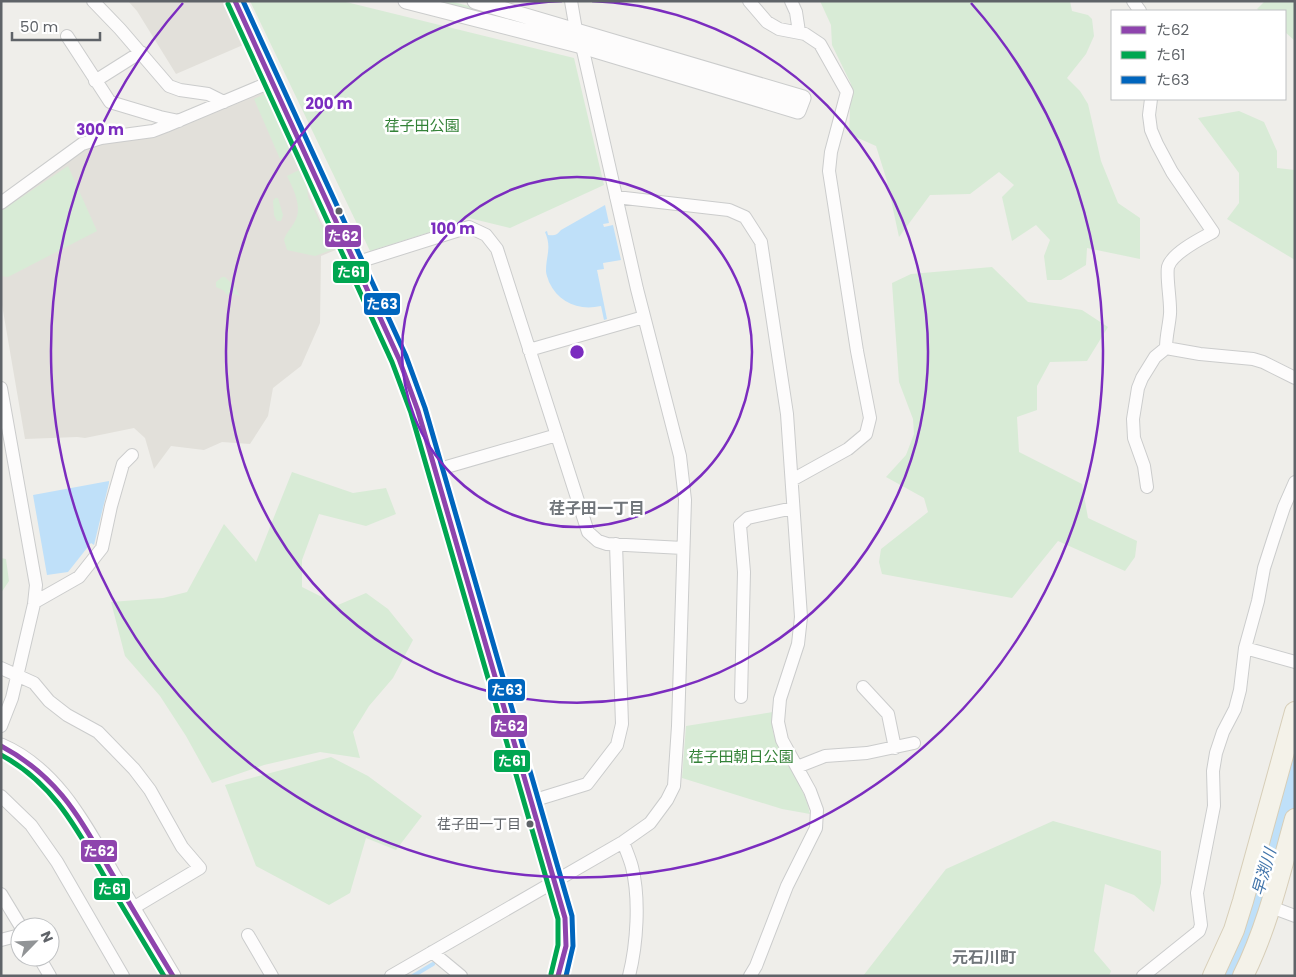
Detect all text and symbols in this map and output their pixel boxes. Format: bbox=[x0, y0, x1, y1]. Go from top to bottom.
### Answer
scale bar bbox=[12, 10, 100, 42]
legend bbox=[1111, 10, 1286, 100]
text: 50 m bbox=[20, 16, 58, 37]
text: た62 bbox=[1156, 19, 1189, 40]
text: た61 bbox=[1156, 44, 1185, 65]
text: た63 bbox=[1156, 69, 1189, 90]
text: 200 m bbox=[305, 93, 353, 114]
park label: 荏子田公園 bbox=[384, 115, 460, 136]
text: 300 m bbox=[76, 119, 124, 140]
unlabelled marker bbox=[334, 206, 344, 216]
text: 100 m bbox=[431, 218, 475, 239]
line badge: た62 bbox=[324, 224, 362, 248]
text: た62 bbox=[328, 226, 358, 246]
line badge: た61 bbox=[332, 260, 370, 284]
text: た61 bbox=[337, 262, 365, 282]
line badge: た63 bbox=[363, 292, 401, 316]
text: た63 bbox=[366, 294, 398, 314]
centre of rings bbox=[568, 343, 586, 361]
district label: 荏子田一丁目 bbox=[549, 497, 645, 520]
line badge: た63 bbox=[487, 678, 526, 702]
text: た63 bbox=[491, 680, 523, 700]
line badge: た62 bbox=[490, 714, 528, 738]
text: た62 bbox=[494, 716, 524, 736]
park label: 荏子田朝日公園 bbox=[688, 746, 794, 767]
line badge: た61 bbox=[493, 749, 531, 773]
text: た61 bbox=[498, 751, 526, 771]
place label: 荏子田一丁目 bbox=[437, 814, 521, 834]
marker: 荏子田一丁目 bbox=[525, 819, 535, 829]
line badge: た62 bbox=[80, 839, 118, 863]
text: た62 bbox=[84, 841, 114, 861]
water label: 早渕川 bbox=[1246, 844, 1282, 898]
line badge: た61 bbox=[93, 877, 131, 901]
text: た61 bbox=[98, 879, 126, 899]
north arrow bbox=[10, 917, 60, 967]
text: N bbox=[36, 928, 58, 946]
district label: 元石川町 bbox=[952, 946, 1016, 969]

